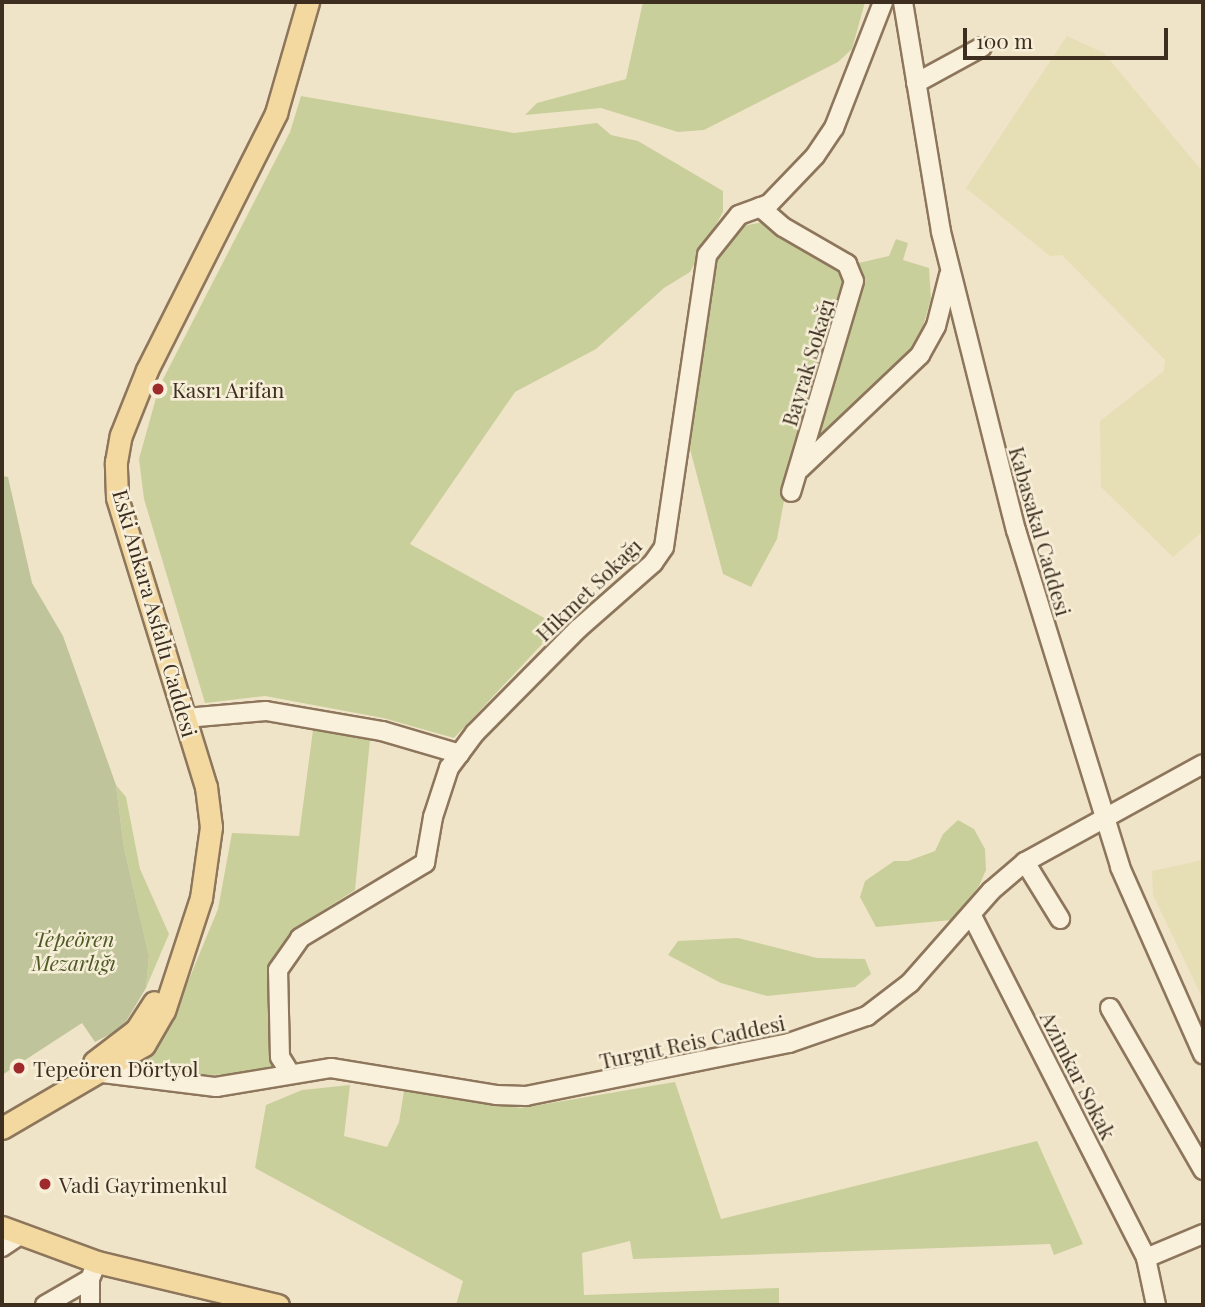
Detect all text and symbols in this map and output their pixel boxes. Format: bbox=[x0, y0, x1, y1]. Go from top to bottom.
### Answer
scale bar bbox=[967, 14, 1172, 58]
text: 100 m bbox=[976, 26, 1033, 54]
street label: Bayrak Sokağı bbox=[776, 295, 838, 429]
place label: Kasrı Arifan bbox=[172, 376, 285, 402]
marker: Kasrı Arifan bbox=[150, 381, 166, 397]
street label: Kabasakal Caddesi bbox=[1005, 443, 1077, 619]
street label: Eski Ankara Asfaltı Caddesi bbox=[108, 486, 204, 740]
street label: Hikmet Sokağı bbox=[530, 532, 646, 646]
park label: Tepeören Mezarlığı bbox=[32, 925, 116, 975]
street label: Azimkar Sokak bbox=[1036, 1007, 1122, 1143]
street label: Turgut Reis Caddesi bbox=[597, 1009, 787, 1073]
place label: Tepeören Dörtyol bbox=[33, 1055, 199, 1081]
marker: Tepeören Dörtyol bbox=[11, 1060, 27, 1076]
place label: Vadi Gayrimenkul bbox=[59, 1171, 228, 1197]
marker: Vadi Gayrimenkul bbox=[37, 1176, 53, 1192]

